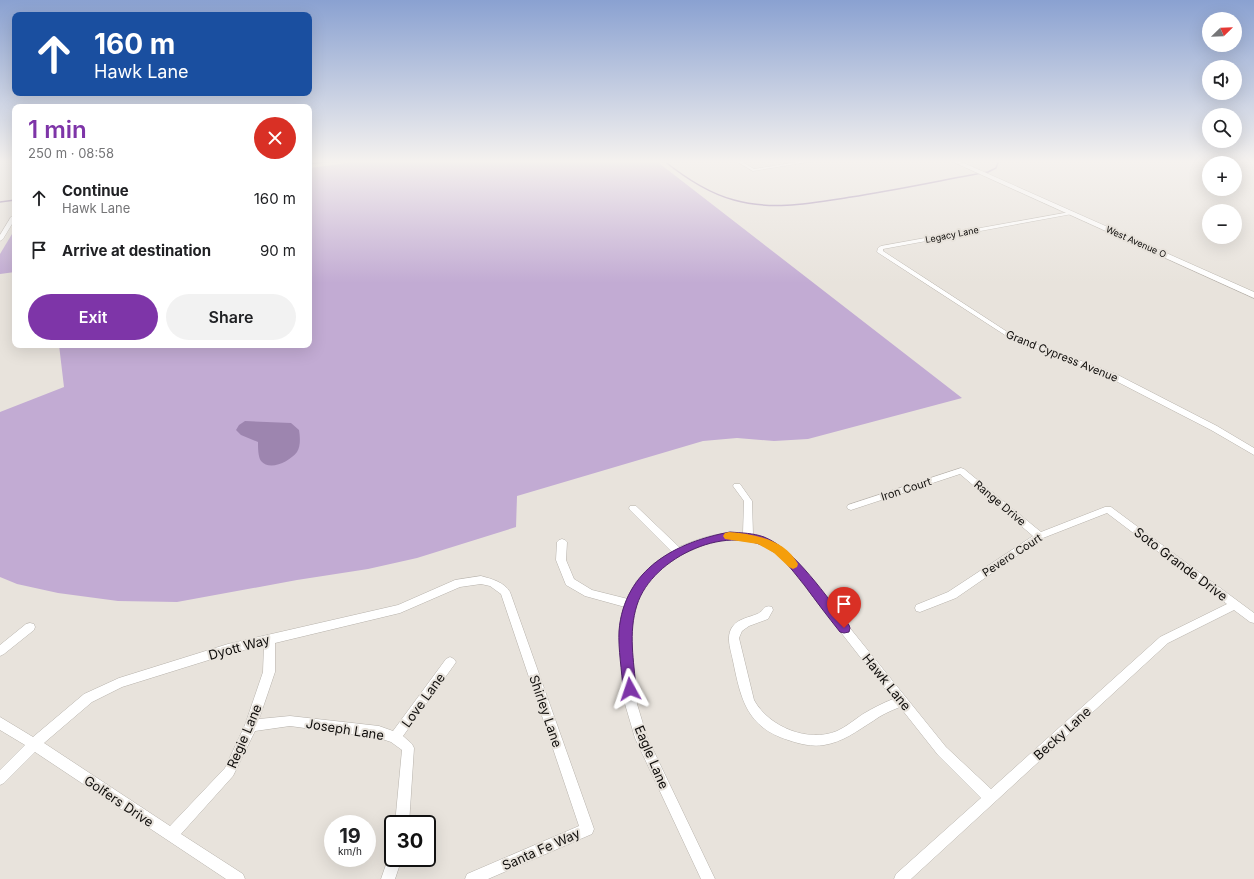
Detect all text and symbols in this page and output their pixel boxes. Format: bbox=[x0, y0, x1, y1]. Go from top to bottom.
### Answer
north arrow bbox=[1202, 12, 1242, 52]
map controls bbox=[1202, 12, 1242, 244]
text: 160 m bbox=[94, 27, 175, 61]
icon: ahead bbox=[28, 28, 80, 80]
button: sound bbox=[1202, 60, 1242, 100]
text: Hawk Lane bbox=[94, 61, 189, 82]
button: search bbox=[1202, 108, 1242, 148]
text: 1 min bbox=[28, 115, 87, 144]
button: close bbox=[254, 117, 296, 159]
text: 250 m · 08:58 bbox=[28, 145, 114, 161]
button: + bbox=[1202, 156, 1242, 196]
text: Continue bbox=[62, 181, 129, 200]
icon: ahead bbox=[28, 187, 50, 209]
text: 160 m bbox=[254, 189, 296, 208]
text: Hawk Lane bbox=[62, 200, 130, 216]
button: − bbox=[1202, 204, 1242, 244]
street label: West Avenue O bbox=[1104, 223, 1168, 260]
street label: Legacy Lane bbox=[924, 224, 980, 245]
icon: arrive bbox=[28, 239, 50, 261]
text: Arrive at destination bbox=[62, 241, 211, 260]
text: 90 m bbox=[260, 241, 296, 260]
button: Exit bbox=[28, 294, 158, 340]
button: Share bbox=[166, 294, 296, 340]
street label: Grand Cypress Avenue bbox=[1004, 327, 1120, 385]
street label: Iron Court bbox=[879, 474, 933, 504]
street label: Range Drive bbox=[971, 477, 1029, 529]
street label: Soto Grande Drive bbox=[1131, 524, 1231, 604]
street label: Pevero Court bbox=[980, 530, 1045, 579]
pin bbox=[827, 587, 861, 628]
icon: arrive bbox=[833, 593, 855, 615]
street label: Dyott Way bbox=[207, 631, 271, 663]
street label: Hawk Lane bbox=[859, 650, 915, 714]
position arrow bbox=[609, 668, 651, 710]
street label: Love Lane bbox=[398, 670, 448, 730]
street label: Shirley Lane bbox=[526, 673, 566, 749]
street label: Regie Lane bbox=[223, 702, 265, 770]
street label: Becky Lane bbox=[1030, 703, 1094, 763]
street label: Joseph Lane bbox=[305, 715, 385, 743]
street label: Eagle Lane bbox=[631, 723, 673, 791]
street label: Golfers Drive bbox=[81, 772, 157, 830]
speed limit sign: 30 bbox=[384, 815, 436, 867]
text: 19 bbox=[339, 824, 361, 848]
street label: Santa Fe Way bbox=[500, 825, 582, 873]
text: km/h bbox=[338, 845, 362, 857]

